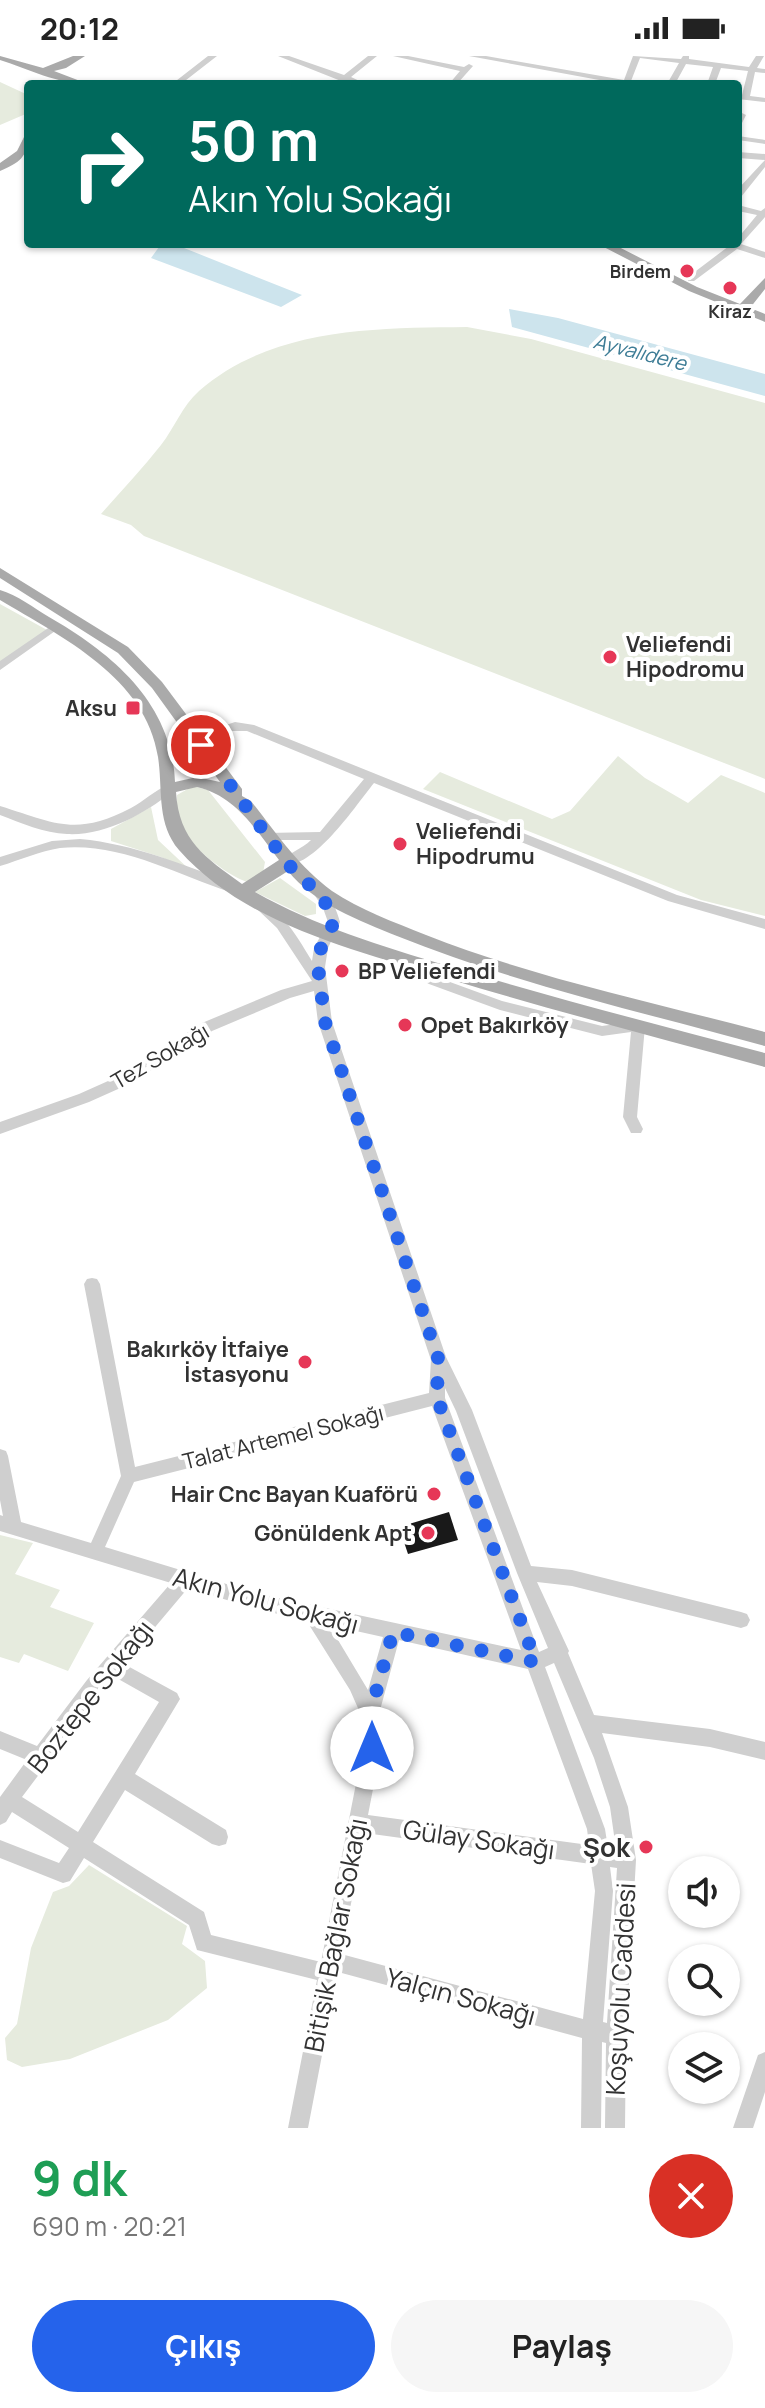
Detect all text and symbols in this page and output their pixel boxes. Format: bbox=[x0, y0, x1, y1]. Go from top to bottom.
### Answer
text: 20:12 bbox=[40, 8, 119, 49]
text: 50 m bbox=[188, 101, 319, 178]
icon: right bbox=[56, 112, 160, 216]
text: Akın Yolu Sokağı bbox=[188, 174, 452, 223]
place label: Birdem bbox=[610, 259, 671, 283]
marker: Birdem bbox=[678, 262, 696, 280]
marker: Kiraz bbox=[721, 279, 739, 297]
place label: Kiraz bbox=[708, 299, 752, 323]
water label: Ayvalıdere bbox=[591, 327, 690, 377]
place label: Veliefendi Hipodromu bbox=[626, 629, 744, 684]
marker: Veliefendi Hipodromu bbox=[601, 648, 619, 666]
place label: Aksu bbox=[65, 693, 117, 723]
marker: Aksu bbox=[124, 699, 142, 717]
pin bbox=[167, 711, 235, 779]
icon: arrive bbox=[179, 723, 223, 767]
place label: Veliefendi Hipodrumu bbox=[416, 816, 535, 871]
marker: Veliefendi Hipodrumu bbox=[391, 835, 409, 853]
place label: BP Veliefendi bbox=[358, 956, 496, 986]
marker: BP Veliefendi bbox=[333, 962, 351, 980]
place label: Opet Bakırköy bbox=[421, 1010, 569, 1040]
street label: Tez Sokağı bbox=[106, 1016, 214, 1096]
marker: Opet Bakırköy bbox=[396, 1016, 414, 1034]
place label: Bakırköy İtfaiye İstasyonu bbox=[127, 1334, 289, 1389]
marker: Bakırköy İtfaiye İstasyonu bbox=[296, 1353, 314, 1371]
street label: Talat Artemel Sokağı bbox=[179, 1398, 387, 1476]
place label: Hair Cnc Bayan Kuaförü bbox=[171, 1479, 418, 1509]
marker: Hair Cnc Bayan Kuaförü bbox=[425, 1485, 443, 1503]
place label: Gönüldenk Apt bbox=[254, 1518, 412, 1548]
marker: Gönüldenk Apt bbox=[419, 1524, 437, 1542]
street label: Akın Yolu Sokağı bbox=[169, 1558, 363, 1642]
street label: Boztepe Sokağı bbox=[19, 1612, 161, 1780]
position arrow bbox=[330, 1706, 414, 1790]
street label: Gülay Sokağı bbox=[401, 1811, 557, 1867]
street label: Bitişik Bağlar Sokağı bbox=[295, 1815, 375, 2055]
place label: Şok bbox=[583, 1829, 631, 1865]
marker: Şok bbox=[637, 1838, 655, 1856]
map controls bbox=[668, 1856, 740, 2104]
button: sound bbox=[668, 1856, 740, 1928]
street label: Koşuyolu Caddesi bbox=[596, 1882, 644, 2096]
button: search bbox=[668, 1944, 740, 2016]
street label: Yalçın Sokağı bbox=[382, 1959, 540, 2033]
button: layers bbox=[668, 2032, 740, 2104]
text: 9 dk bbox=[32, 2145, 127, 2210]
button: close bbox=[649, 2154, 733, 2238]
text: 690 m · 20:21 bbox=[32, 2208, 187, 2244]
button: Çıkış bbox=[32, 2300, 375, 2392]
button: Paylaş bbox=[391, 2300, 733, 2392]

